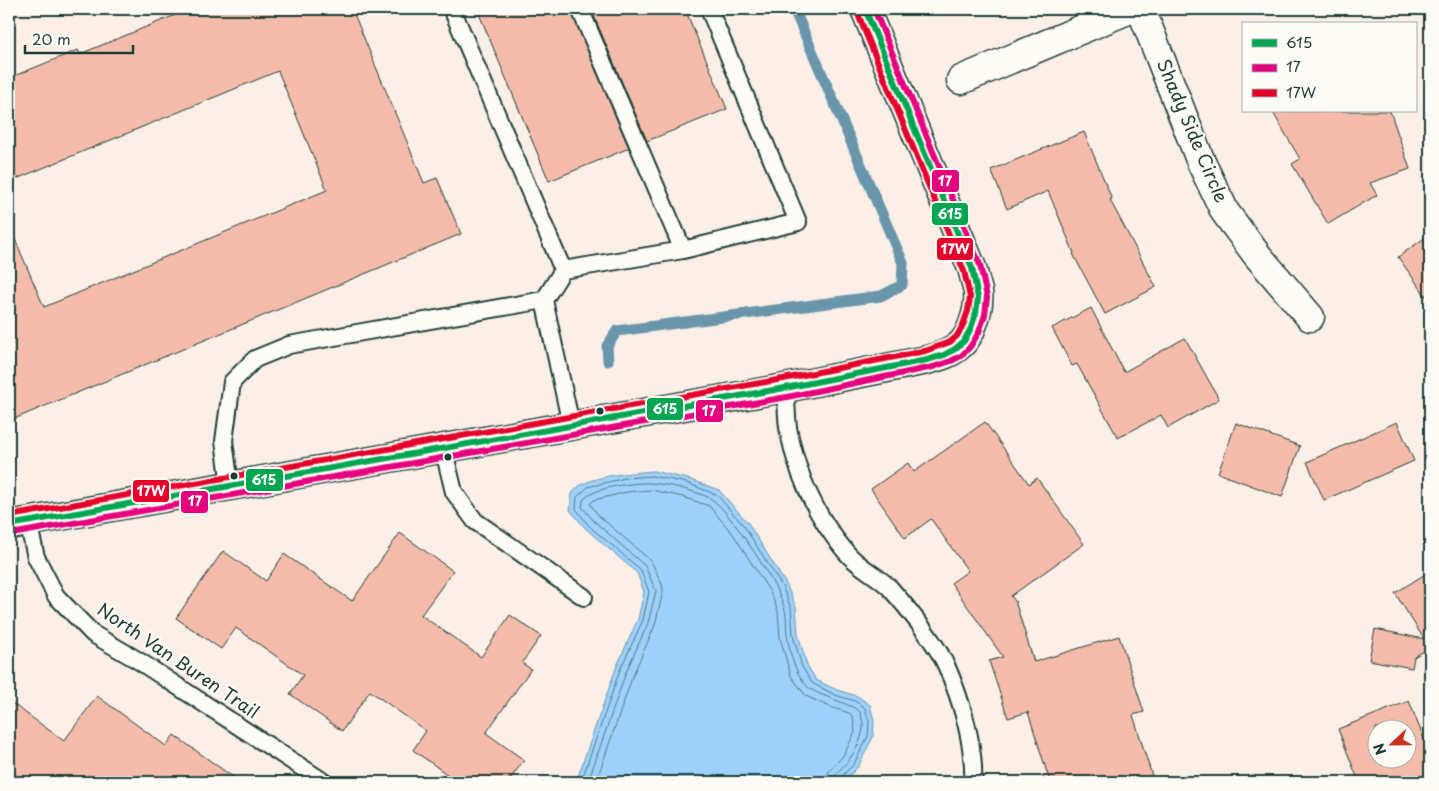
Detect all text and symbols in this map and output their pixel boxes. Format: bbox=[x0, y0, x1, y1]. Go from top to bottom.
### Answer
scale bar bbox=[25, 22, 132, 54]
legend bbox=[1242, 22, 1416, 112]
text: 20 m bbox=[32, 27, 71, 50]
text: 615 bbox=[1286, 30, 1312, 53]
street label: Shady Side Circle bbox=[1151, 54, 1236, 206]
text: 17 bbox=[1286, 54, 1301, 77]
text: 17W bbox=[1286, 80, 1317, 103]
line badge: 17 bbox=[931, 169, 960, 193]
text: 17 bbox=[938, 170, 953, 191]
line badge: 615 bbox=[931, 202, 969, 226]
text: 615 bbox=[938, 203, 963, 224]
line badge: 17W bbox=[936, 237, 974, 261]
text: 17W bbox=[940, 238, 970, 259]
line badge: 615 bbox=[646, 397, 684, 421]
text: 615 bbox=[653, 398, 678, 419]
line badge: 17 bbox=[695, 399, 724, 423]
text: 17 bbox=[702, 400, 717, 421]
unlabelled marker bbox=[595, 406, 605, 416]
unlabelled marker bbox=[443, 452, 453, 462]
line badge: 615 bbox=[245, 468, 284, 492]
text: 615 bbox=[252, 469, 277, 490]
unlabelled marker bbox=[229, 471, 239, 481]
line badge: 17W bbox=[132, 479, 170, 503]
text: 17W bbox=[136, 480, 166, 501]
line badge: 17 bbox=[180, 490, 209, 514]
text: 17 bbox=[188, 490, 203, 511]
street label: North Van Buren Trail bbox=[92, 595, 265, 724]
north arrow bbox=[1366, 718, 1416, 768]
text: N bbox=[1368, 740, 1391, 758]

